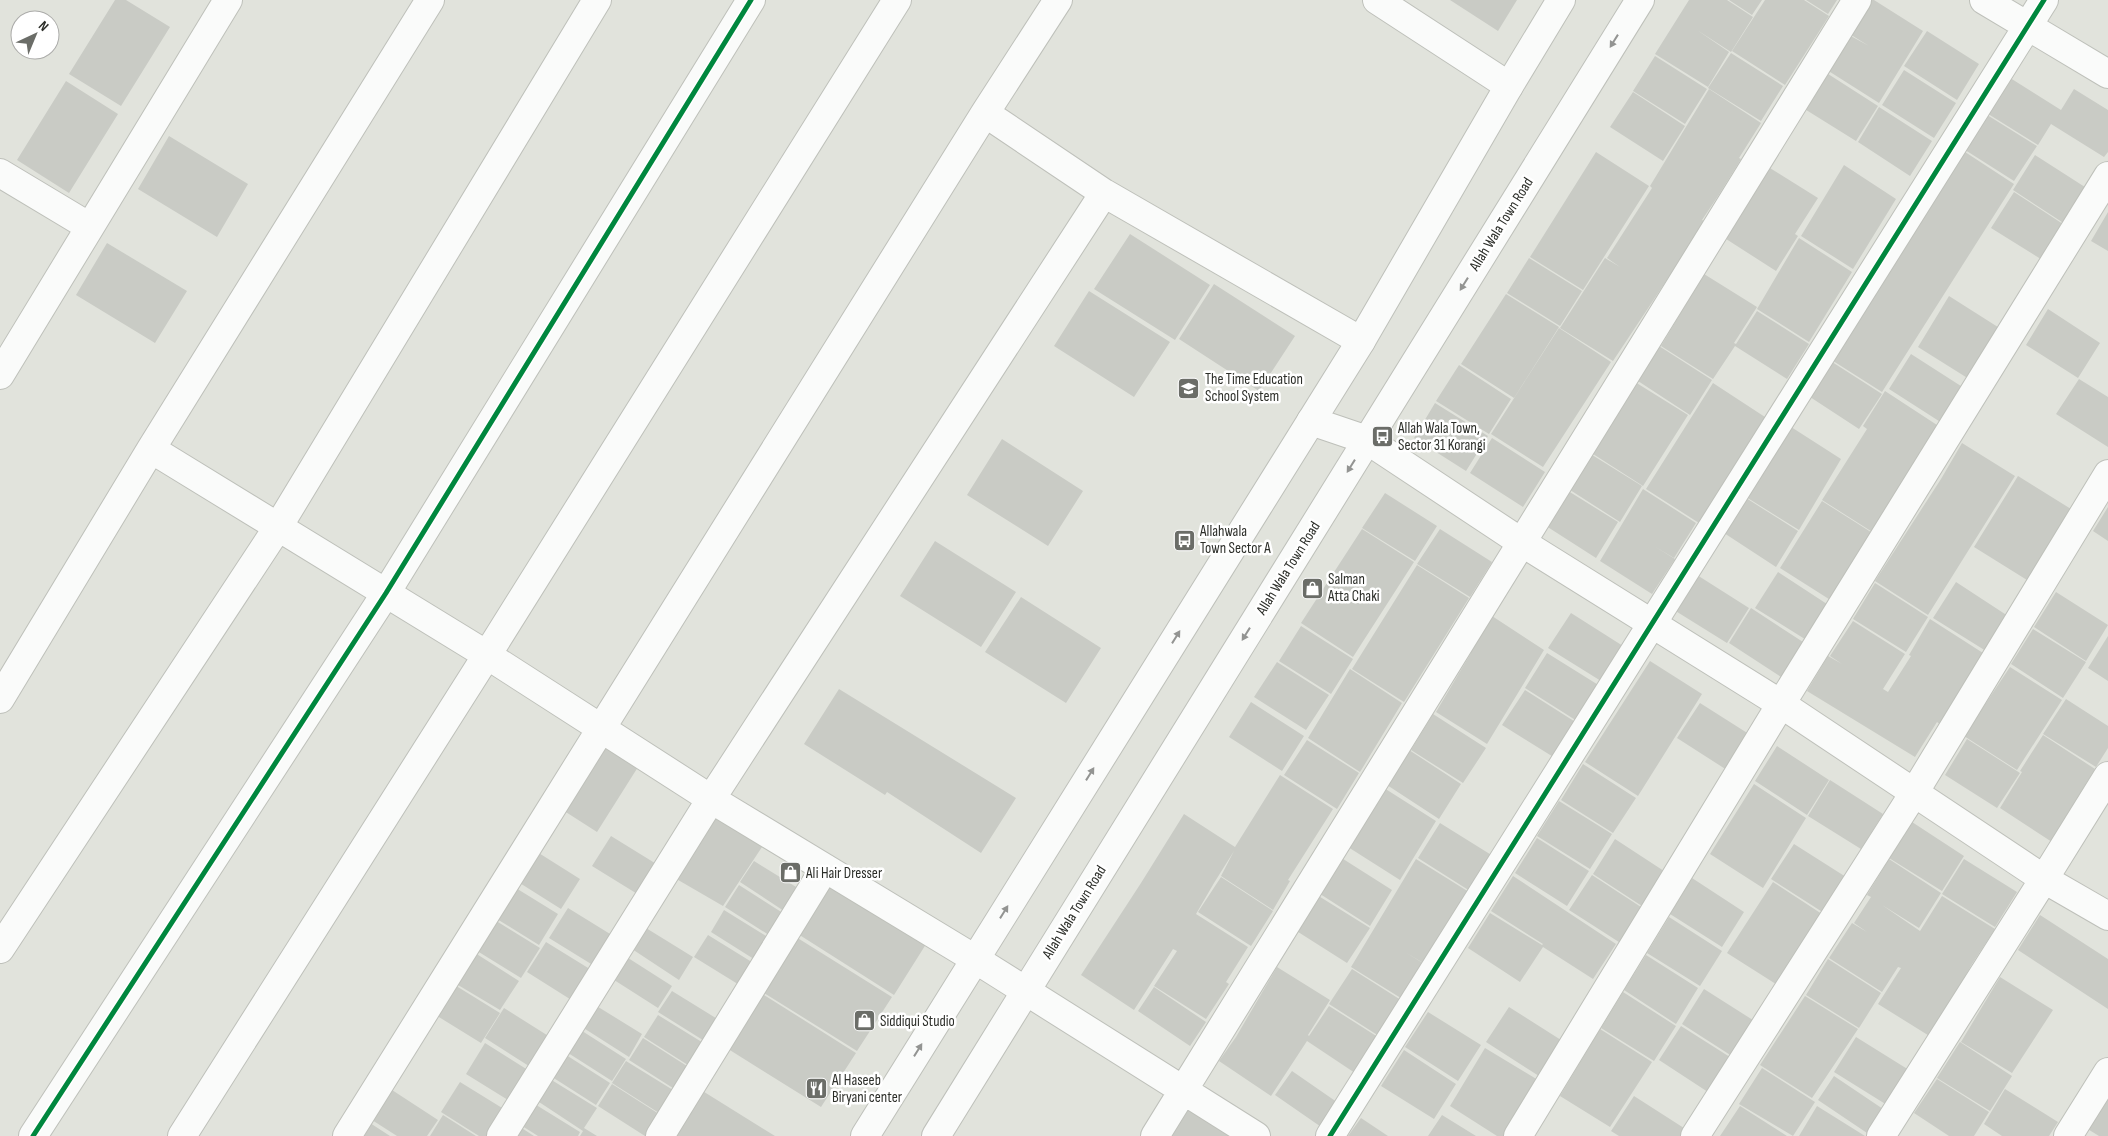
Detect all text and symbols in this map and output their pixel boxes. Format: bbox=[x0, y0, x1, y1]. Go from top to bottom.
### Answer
north arrow bbox=[10, 10, 60, 60]
text: N bbox=[35, 17, 52, 35]
one-way arrow bbox=[1609, 35, 1619, 48]
street label: Allah Wala Town Road bbox=[1465, 174, 1538, 275]
one-way arrow bbox=[1459, 277, 1468, 290]
place label: The Time Education School System bbox=[1205, 370, 1303, 406]
school or university icon: The Time Education School System bbox=[1177, 376, 1201, 400]
place label: Allah Wala Town, Sector 31 Korangi bbox=[1397, 419, 1486, 455]
bus stop icon: Allah Wala Town, Sector 31 Korangi bbox=[1370, 425, 1394, 449]
one-way arrow bbox=[1346, 460, 1355, 473]
street label: Allah Wala Town Road bbox=[1252, 518, 1325, 619]
place label: Allahwala Town Sector A bbox=[1199, 522, 1271, 558]
bus stop icon: Allahwala Town Sector A bbox=[1172, 528, 1196, 552]
place label: Salman Atta Chaki bbox=[1327, 570, 1380, 606]
shop icon: Salman Atta Chaki bbox=[1300, 576, 1324, 600]
one-way arrow bbox=[1242, 628, 1251, 641]
one-way arrow bbox=[1172, 630, 1181, 643]
one-way arrow bbox=[1086, 768, 1095, 781]
shop icon: Ali Hair Dresser bbox=[778, 861, 802, 885]
street label: Allah Wala Town Road bbox=[1038, 862, 1111, 963]
place label: Ali Hair Dresser bbox=[805, 864, 883, 883]
one-way arrow bbox=[1000, 906, 1009, 919]
shop icon: Siddiqui Studio bbox=[852, 1009, 876, 1033]
place label: Siddiqui Studio bbox=[880, 1012, 955, 1031]
one-way arrow bbox=[914, 1044, 923, 1057]
place label: Al Haseeb Biryani center bbox=[831, 1071, 903, 1107]
restaurant icon: Al Haseeb Biryani center bbox=[804, 1077, 828, 1101]

